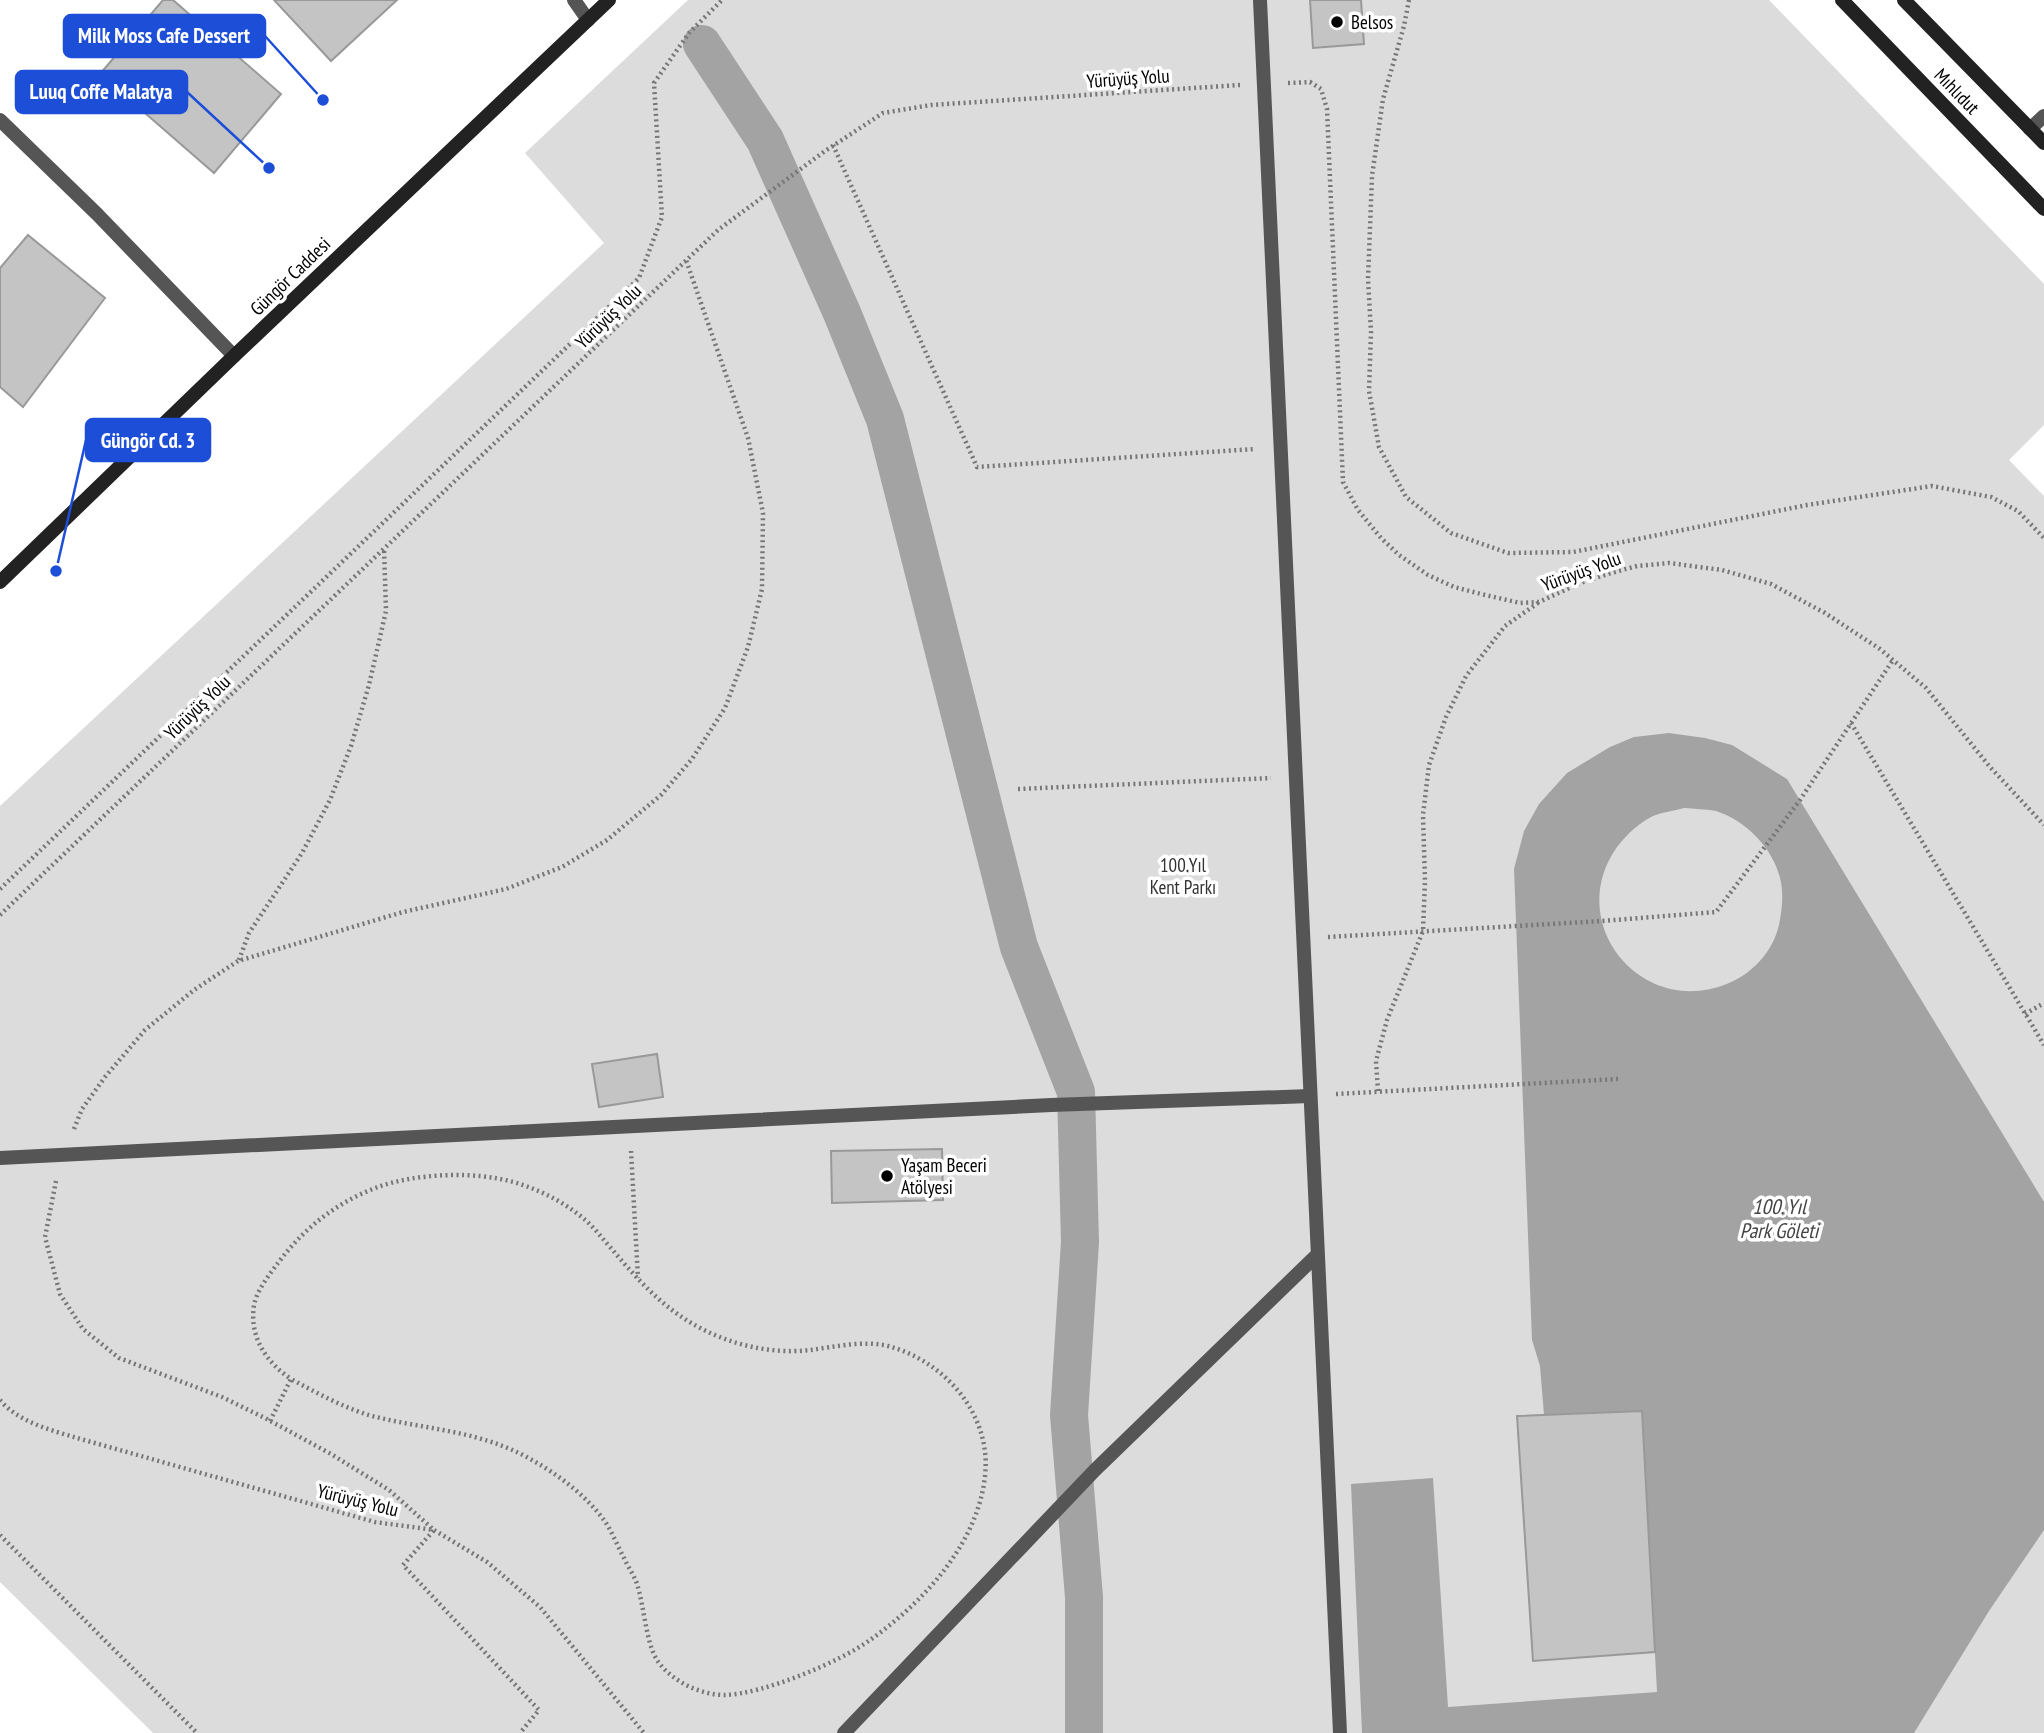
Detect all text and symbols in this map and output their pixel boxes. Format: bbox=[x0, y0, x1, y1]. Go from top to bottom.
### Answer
place label: Belsos bbox=[1351, 10, 1393, 34]
marker: Belsos bbox=[1329, 14, 1345, 30]
callout: Milk Moss Cafe Dessert bbox=[64, 15, 265, 57]
text: Milk Moss Cafe Dessert bbox=[78, 22, 250, 49]
street label: Yürüyüş Yolu bbox=[1086, 63, 1170, 93]
street label: Mıhlıdut bbox=[1929, 63, 1985, 120]
callout: Luuq Coffe Malatya bbox=[16, 71, 187, 113]
text: Luuq Coffe Malatya bbox=[30, 78, 173, 105]
street label: Güngör Caddesi bbox=[245, 232, 335, 320]
street label: Yürüyüş Yolu bbox=[570, 279, 646, 353]
callout: Güngör Cd. 3 bbox=[86, 419, 210, 461]
text: Güngör Cd. 3 bbox=[101, 427, 195, 454]
street label: Yürüyüş Yolu bbox=[1538, 546, 1624, 596]
street label: Yürüyüş Yolu bbox=[159, 670, 235, 744]
park label: 100.Yıl Kent Parkı bbox=[1150, 853, 1216, 899]
place label: Yaşam Beceri Atölyesi bbox=[901, 1153, 987, 1199]
marker: Yaşam Beceri Atölyesi bbox=[879, 1168, 895, 1184]
water label: 100. Yıl Park Göleti bbox=[1740, 1193, 1821, 1244]
street label: Yürüyüş Yolu bbox=[315, 1478, 401, 1522]

